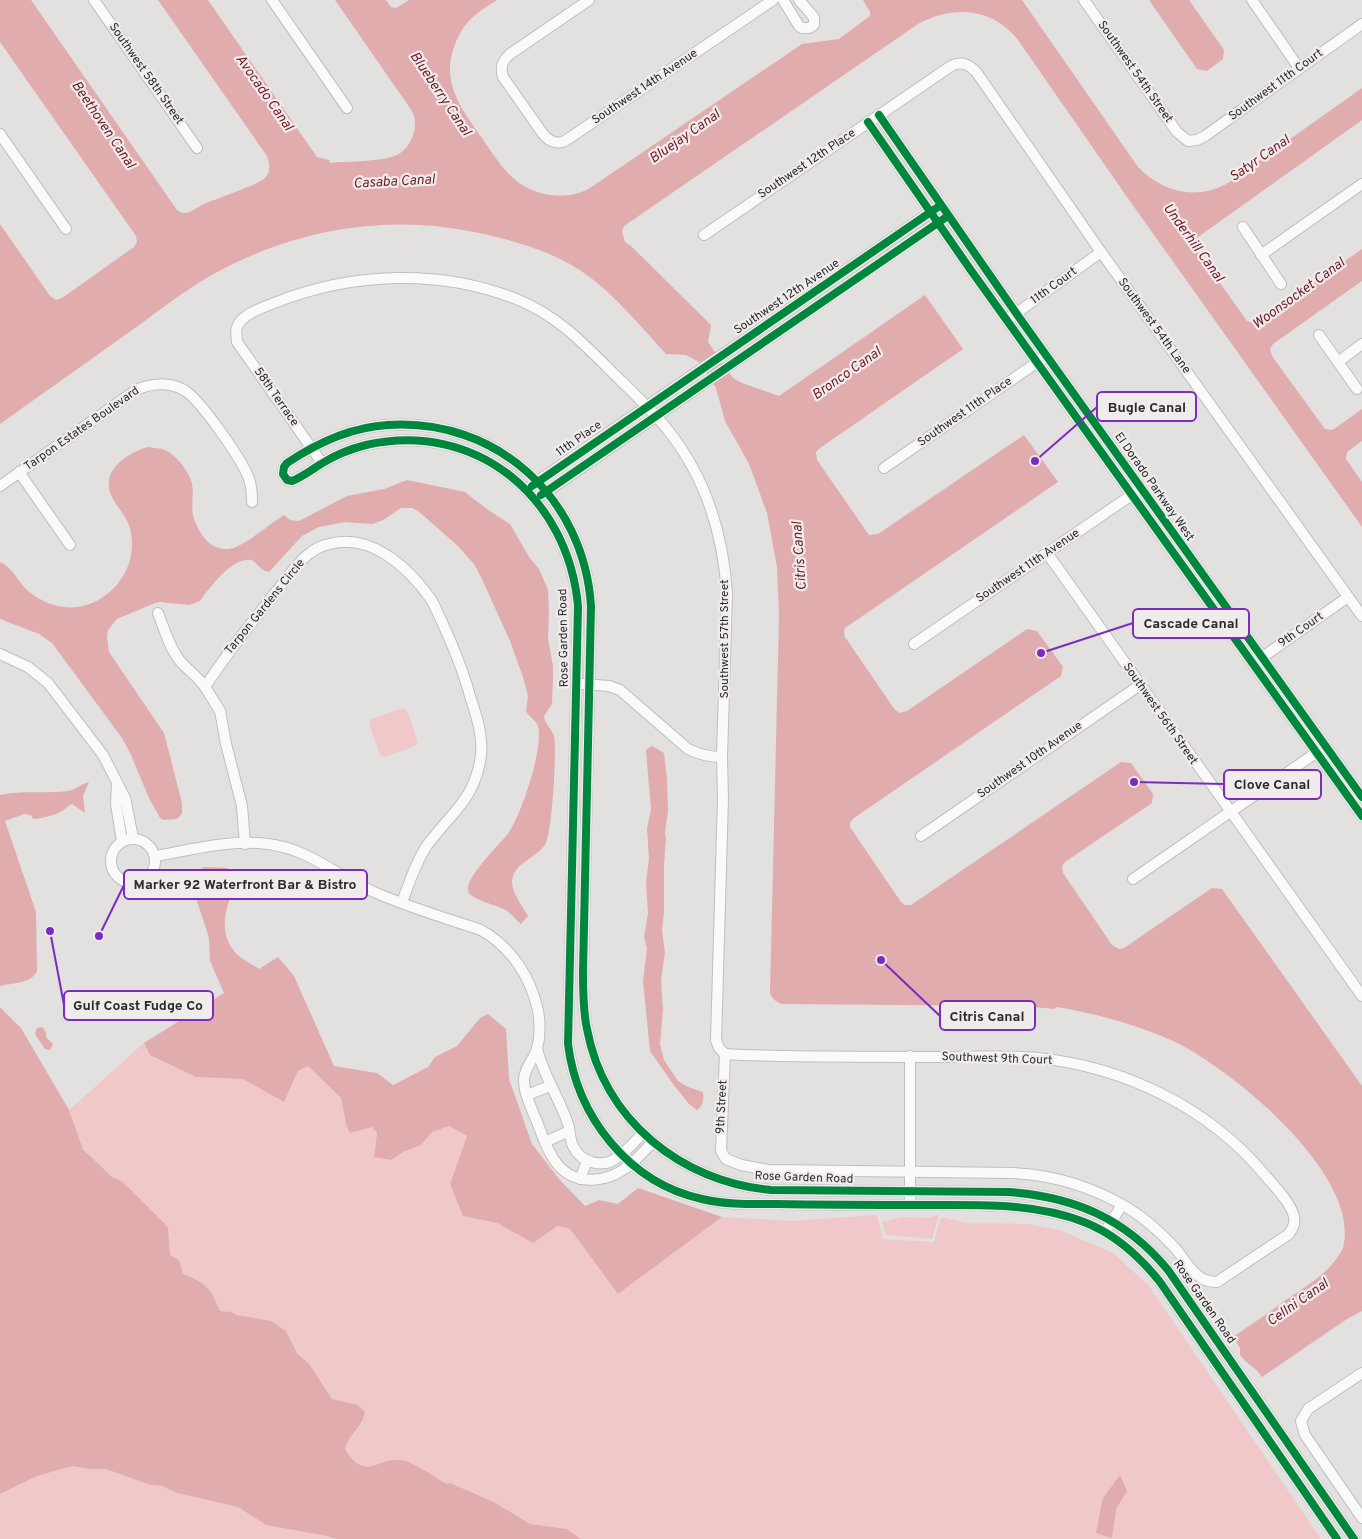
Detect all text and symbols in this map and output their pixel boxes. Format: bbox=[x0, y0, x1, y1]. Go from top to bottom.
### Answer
street label: Southwest 54th Street bbox=[1094, 18, 1176, 126]
street label: Southwest 58th Street bbox=[105, 20, 187, 128]
street label: Southwest 11th Court bbox=[1226, 45, 1326, 125]
street label: Southwest 14th Avenue bbox=[589, 46, 701, 128]
water label: Blueberry Canal bbox=[406, 49, 475, 140]
water label: Avocado Canal bbox=[232, 52, 297, 136]
water label: Beethoven Canal bbox=[67, 78, 139, 173]
water label: Bluejay Canal bbox=[646, 106, 725, 168]
street label: Southwest 12th Place bbox=[755, 125, 859, 203]
water label: Satyr Canal bbox=[1227, 131, 1295, 186]
water label: Casaba Canal bbox=[353, 171, 437, 193]
water label: Underhill Canal bbox=[1159, 200, 1228, 287]
water label: Woonsocket Canal bbox=[1250, 254, 1350, 333]
street label: Southwest 12th Avenue bbox=[731, 256, 843, 338]
street label: 11th Court bbox=[1028, 264, 1080, 308]
street label: Southwest 54th Lane bbox=[1114, 275, 1194, 377]
water label: Bronco Canal bbox=[809, 343, 886, 404]
street label: 58th Terrace bbox=[250, 364, 302, 430]
street label: Southwest 11th Place bbox=[915, 373, 1015, 451]
street label: Tarpon Estates Boulevard bbox=[21, 383, 143, 475]
callout: Bugle Canal bbox=[1097, 392, 1196, 421]
text: Bugle Canal bbox=[1108, 400, 1186, 417]
street label: 11th Place bbox=[553, 417, 605, 461]
street label: El Dorado Parkway West bbox=[1110, 429, 1198, 545]
water label: Citris Canal bbox=[789, 520, 811, 591]
street label: Southwest 11th Avenue bbox=[973, 525, 1083, 607]
street label: Tarpon Gardens Circle bbox=[221, 556, 309, 658]
street label: Southwest 57th Street bbox=[717, 579, 733, 699]
street label: Rose Garden Road bbox=[555, 588, 573, 688]
callout: Cascade Canal bbox=[1133, 609, 1249, 638]
street label: 9th Court bbox=[1275, 609, 1327, 651]
text: Cascade Canal bbox=[1143, 616, 1239, 633]
street label: Southwest 56th Street bbox=[1119, 660, 1201, 768]
street label: Southwest 10th Avenue bbox=[974, 718, 1086, 802]
callout: Clove Canal bbox=[1224, 770, 1321, 799]
text: Clove Canal bbox=[1234, 777, 1310, 794]
callout: Marker 92 Waterfront Bar & Bistro bbox=[124, 870, 367, 899]
text: Marker 92 Waterfront Bar & Bistro bbox=[134, 877, 357, 894]
callout: Gulf Coast Fudge Co bbox=[64, 991, 213, 1020]
text: Gulf Coast Fudge Co bbox=[73, 998, 203, 1015]
callout: Citris Canal bbox=[940, 1001, 1035, 1030]
text: Citris Canal bbox=[950, 1009, 1024, 1026]
street label: Southwest 9th Court bbox=[941, 1049, 1053, 1069]
street label: 9th Street bbox=[713, 1080, 731, 1134]
street label: Rose Garden Road bbox=[754, 1168, 854, 1188]
street label: Rose Garden Road bbox=[1169, 1257, 1239, 1347]
water label: Cellni Canal bbox=[1264, 1275, 1333, 1330]

